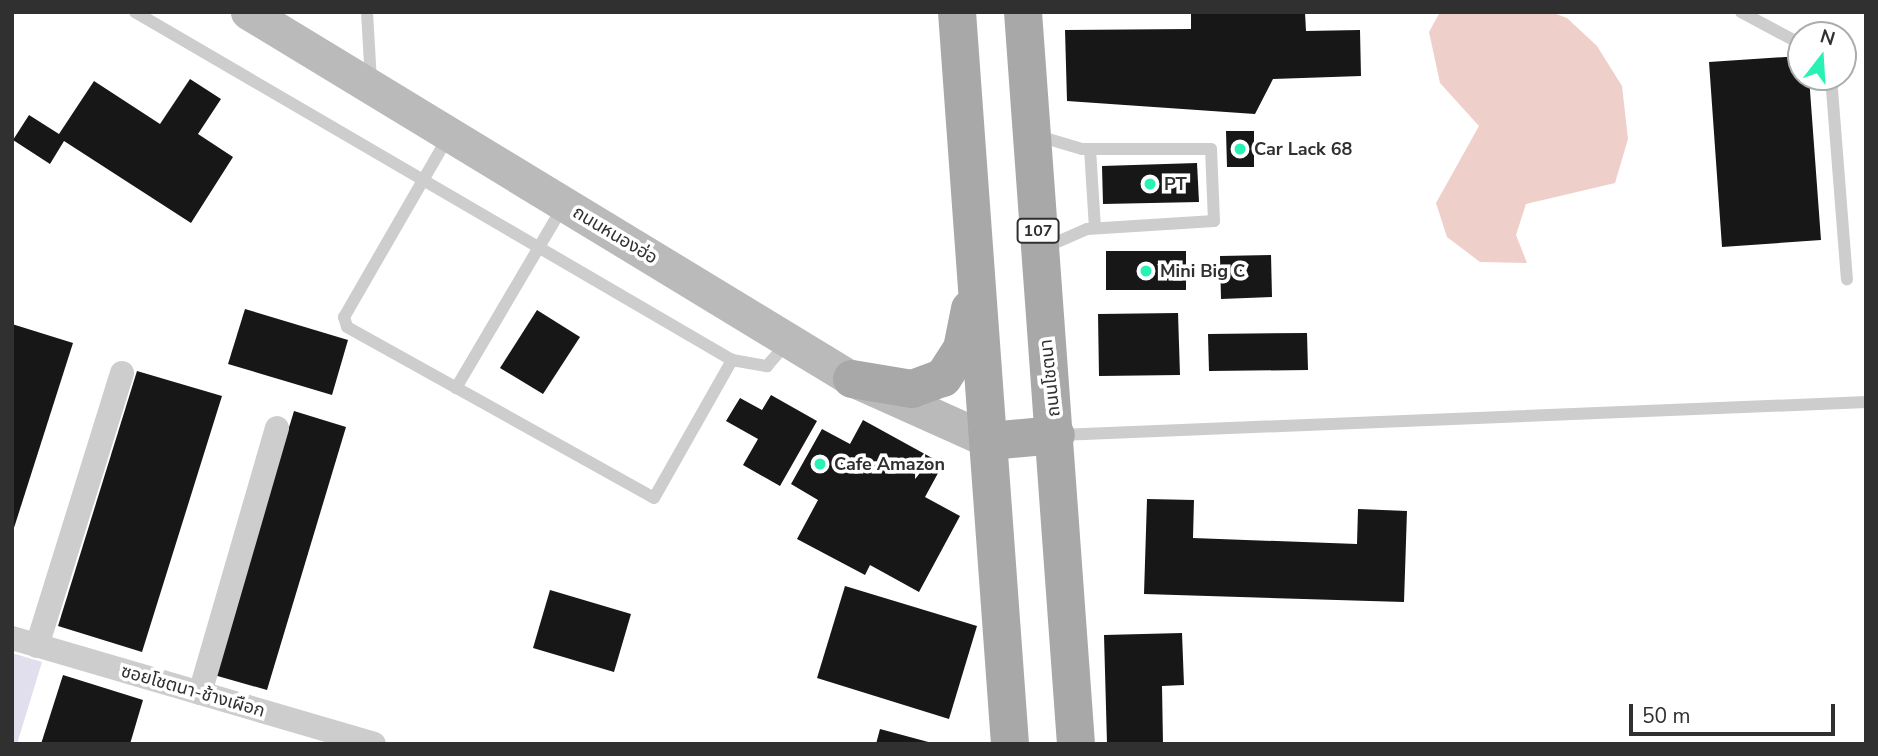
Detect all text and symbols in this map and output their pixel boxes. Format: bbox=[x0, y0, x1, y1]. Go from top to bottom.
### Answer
north arrow bbox=[1787, 21, 1857, 91]
text: N bbox=[1817, 23, 1838, 52]
place label: Car Lack 68 bbox=[1254, 138, 1352, 160]
marker: Car Lack 68 bbox=[1232, 141, 1248, 157]
place label: PT bbox=[1164, 173, 1187, 195]
marker: PT bbox=[1142, 176, 1158, 192]
street label: ถนนหนองฮ่อ bbox=[569, 201, 661, 269]
road number: 107 bbox=[1015, 218, 1061, 244]
place label: Mini Big C bbox=[1160, 260, 1245, 282]
marker: Mini Big C bbox=[1138, 263, 1154, 279]
street label: ถนนโชตนา bbox=[1035, 338, 1065, 418]
place label: Cafe Amazon bbox=[834, 453, 945, 475]
marker: Cafe Amazon bbox=[812, 456, 828, 472]
street label: ซอยโชตนา-ช้างเผือก bbox=[119, 660, 267, 722]
scale bar bbox=[1633, 690, 1840, 734]
text: 50 m bbox=[1642, 702, 1691, 730]

